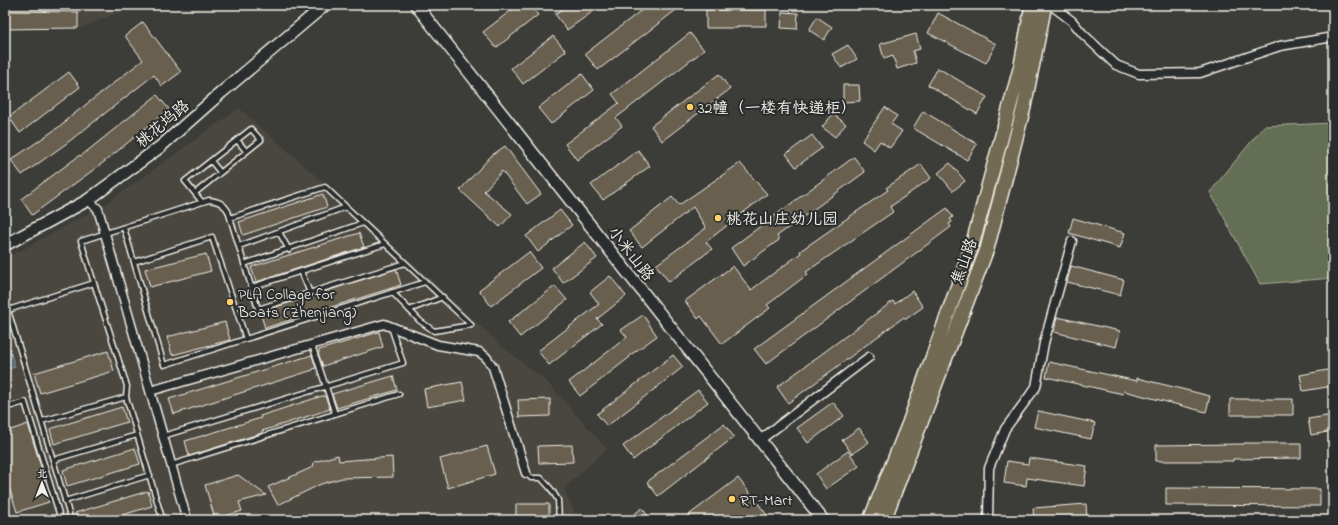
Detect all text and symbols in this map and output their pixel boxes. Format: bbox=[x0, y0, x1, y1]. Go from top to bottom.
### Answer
street label: 桃花坞路 bbox=[131, 95, 196, 154]
place label: 32幢（一楼有快递柜） bbox=[698, 97, 857, 121]
marker: 32幢（一楼有快递柜） bbox=[685, 102, 695, 112]
place label: 桃花山庄幼儿园 bbox=[726, 208, 838, 232]
marker: 桃花山庄幼儿园 bbox=[713, 213, 723, 223]
street label: 小米山路 bbox=[601, 222, 660, 287]
street label: 焦山路 bbox=[945, 235, 984, 288]
place label: PLA Collage for Boats (Zhenjiang) bbox=[237, 283, 357, 325]
marker: PLA Collage for Boats (Zhenjiang) bbox=[225, 297, 235, 307]
north arrow bbox=[22, 463, 62, 503]
text: 北 bbox=[37, 466, 48, 482]
place label: RT-Mart bbox=[740, 489, 793, 513]
marker: RT-Mart bbox=[727, 494, 737, 504]

